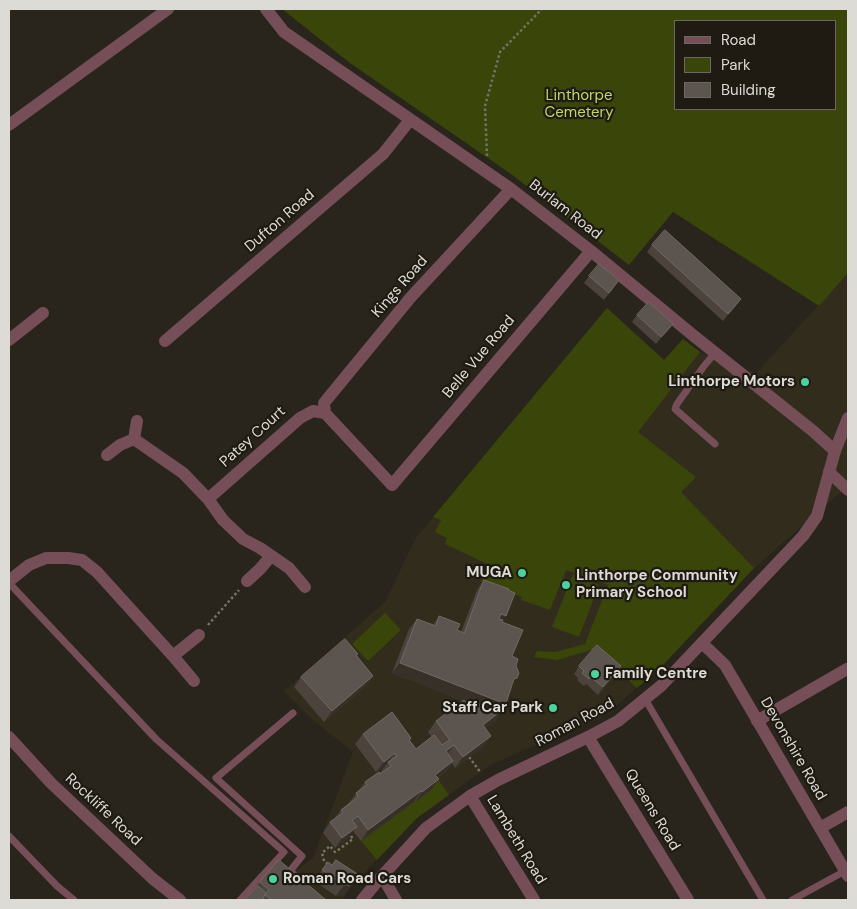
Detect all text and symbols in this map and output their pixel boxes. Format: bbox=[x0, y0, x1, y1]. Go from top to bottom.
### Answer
legend bbox=[674, 20, 837, 110]
text: Road bbox=[721, 30, 756, 50]
text: Park bbox=[721, 55, 751, 75]
text: Building bbox=[721, 80, 776, 100]
park label: Linthorpe Cemetery bbox=[545, 87, 613, 122]
street label: Burlam Road bbox=[525, 176, 605, 244]
street label: Dufton Road bbox=[242, 186, 318, 256]
street label: Kings Road bbox=[368, 252, 432, 322]
street label: Belle Vue Road bbox=[439, 312, 519, 402]
place label: Linthorpe Motors bbox=[668, 373, 795, 391]
marker: Linthorpe Motors bbox=[799, 376, 811, 388]
street label: Patey Court bbox=[216, 403, 290, 471]
place label: MUGA bbox=[466, 564, 512, 582]
marker: MUGA bbox=[516, 567, 528, 579]
place label: Linthorpe Community Primary School bbox=[576, 567, 738, 602]
marker: Linthorpe Community Primary School bbox=[560, 579, 572, 591]
place label: Family Centre bbox=[605, 665, 707, 683]
marker: Family Centre bbox=[589, 668, 601, 680]
street label: Devonshire Road bbox=[756, 694, 830, 804]
street label: Roman Road bbox=[533, 695, 617, 751]
place label: Staff Car Park bbox=[442, 699, 543, 717]
marker: Staff Car Park bbox=[547, 702, 559, 714]
street label: Queens Road bbox=[621, 766, 683, 854]
street label: Rockliffe Road bbox=[61, 770, 145, 850]
street label: Lambeth Road bbox=[482, 792, 550, 888]
place label: Roman Road Cars bbox=[283, 870, 411, 888]
marker: Roman Road Cars bbox=[267, 873, 279, 885]

